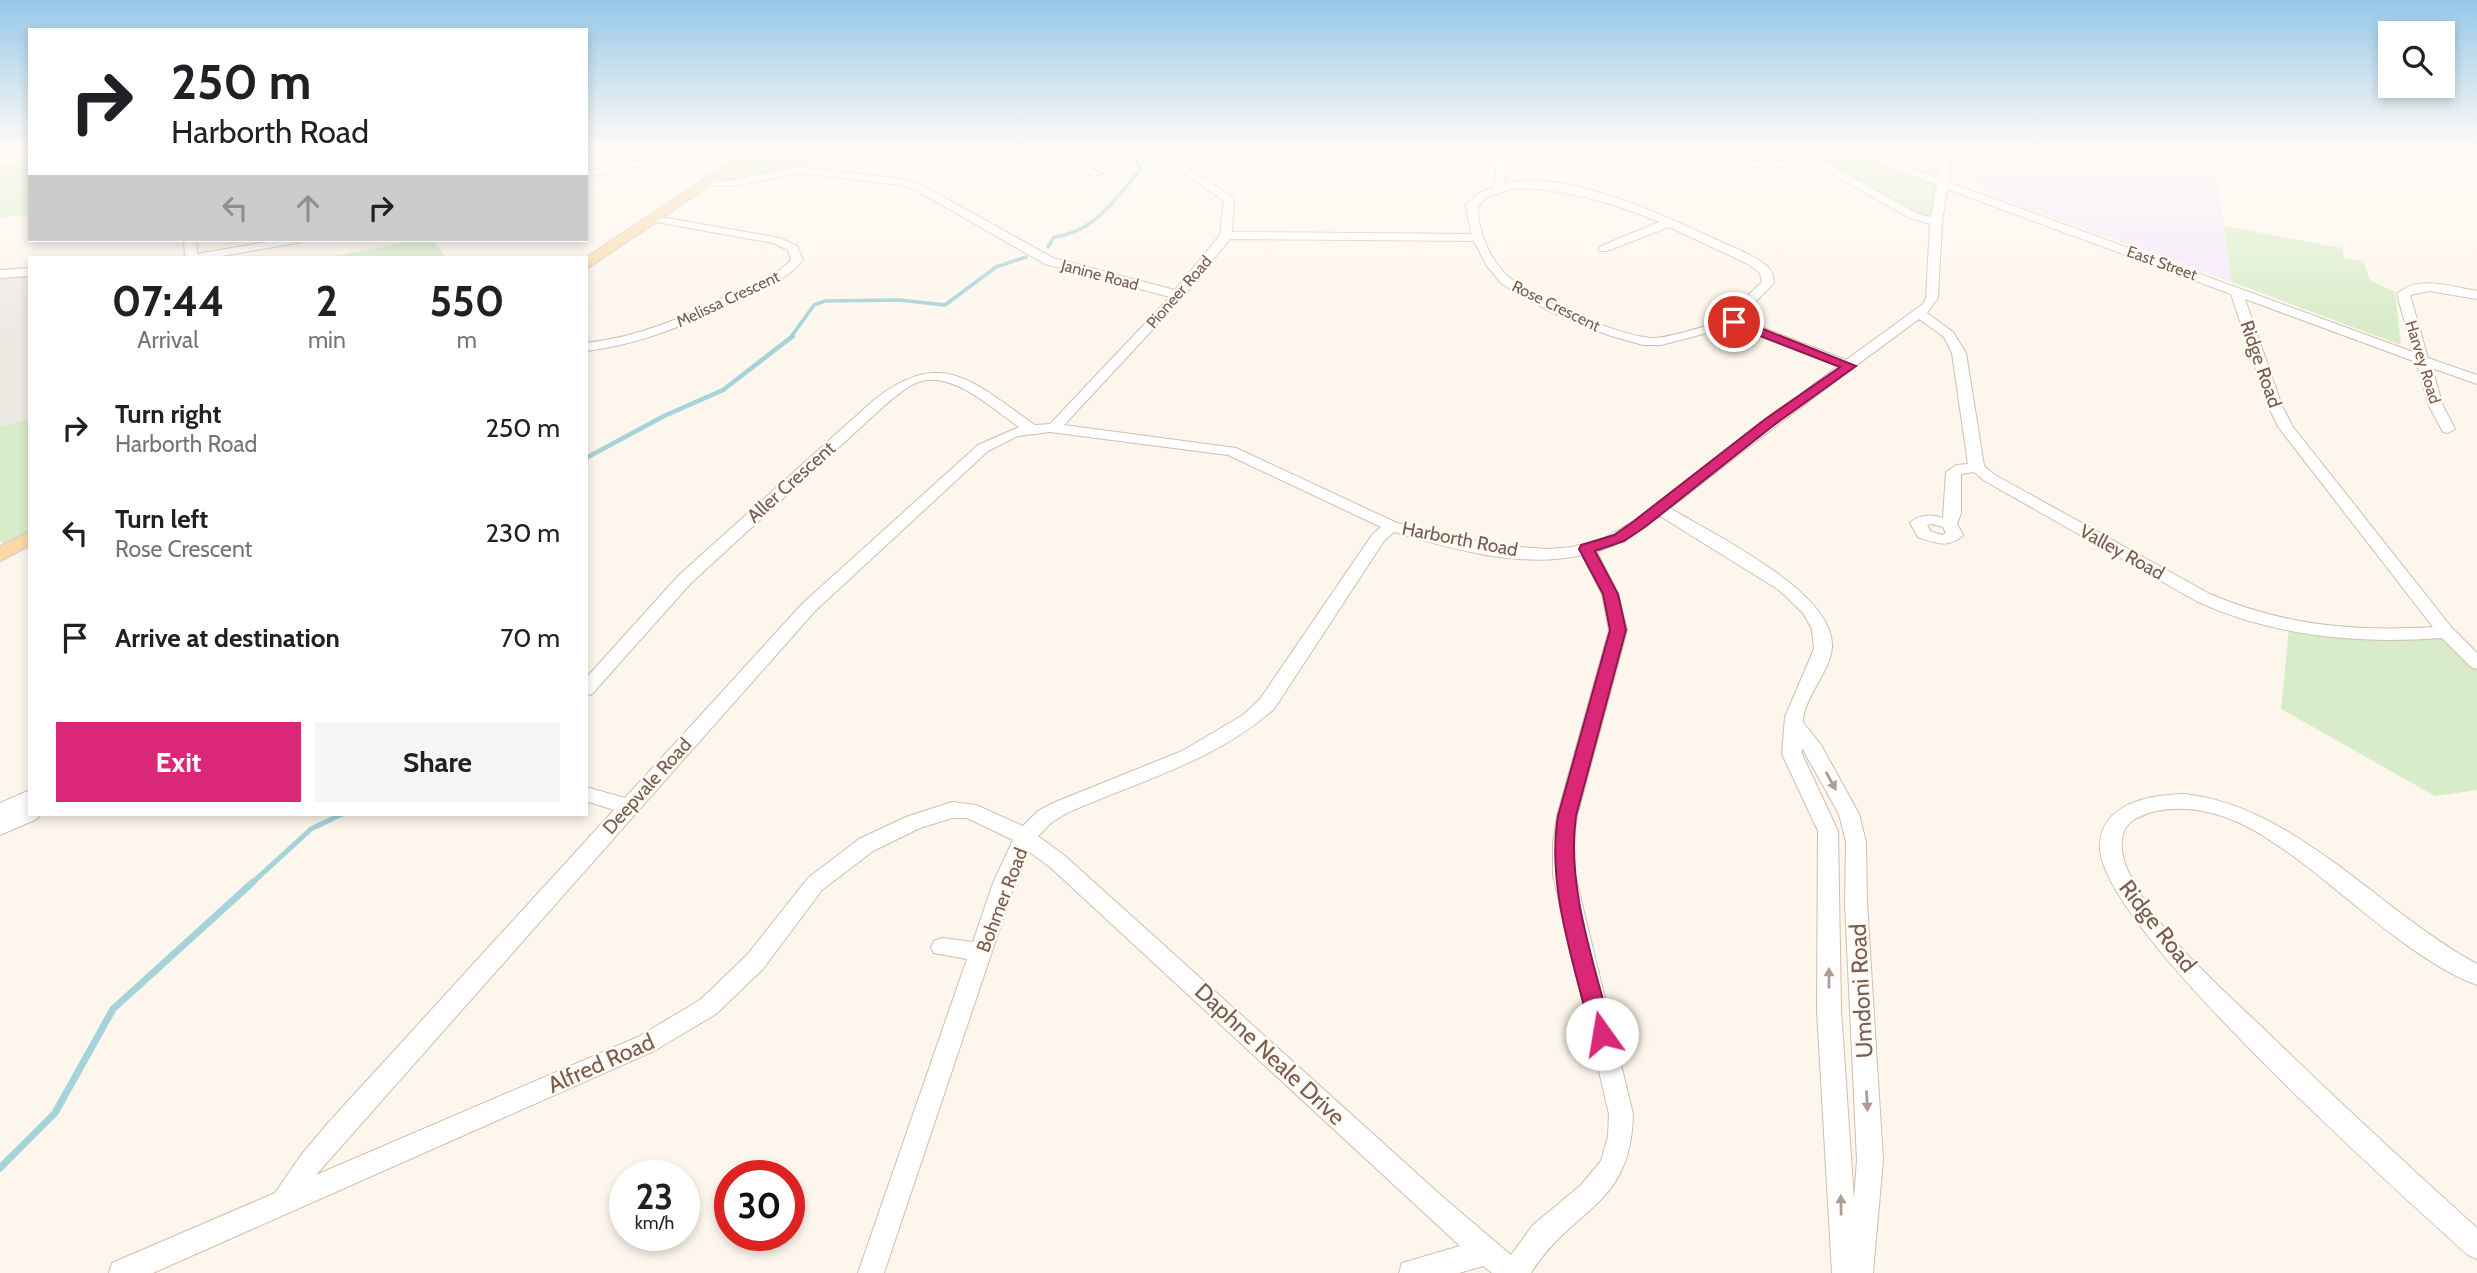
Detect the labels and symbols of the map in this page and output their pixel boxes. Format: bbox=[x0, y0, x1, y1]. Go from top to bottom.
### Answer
street label: East Street bbox=[2124, 242, 2200, 285]
street label: Pioneer Road bbox=[1142, 252, 1216, 332]
street label: Janine Road bbox=[1058, 255, 1141, 294]
street label: Melissa Crescent bbox=[673, 267, 783, 331]
street label: Rose Crescent bbox=[1509, 277, 1604, 336]
pin bbox=[1704, 292, 1764, 352]
street label: Ridge Road bbox=[2235, 317, 2287, 411]
street label: Harvey Road bbox=[2401, 318, 2445, 406]
street label: Aller Crescent bbox=[742, 436, 840, 528]
street label: Harborth Road bbox=[1400, 516, 1520, 562]
street label: Valley Road bbox=[2076, 519, 2168, 585]
street label: Deepvale Road bbox=[598, 733, 696, 839]
one-way arrow bbox=[1825, 771, 1837, 791]
street label: Bohmer Road bbox=[972, 845, 1032, 955]
street label: Ridge Road bbox=[2113, 874, 2203, 978]
street label: Umdoni Road bbox=[1843, 923, 1879, 1059]
one-way arrow bbox=[1823, 967, 1835, 989]
street label: Daphne Neale Drive bbox=[1189, 977, 1351, 1131]
position arrow bbox=[1565, 997, 1639, 1071]
street label: Alfred Road bbox=[543, 1027, 659, 1099]
one-way arrow bbox=[1862, 1090, 1873, 1112]
speed limit sign: 30 bbox=[714, 1160, 805, 1251]
one-way arrow bbox=[1835, 1194, 1846, 1216]

